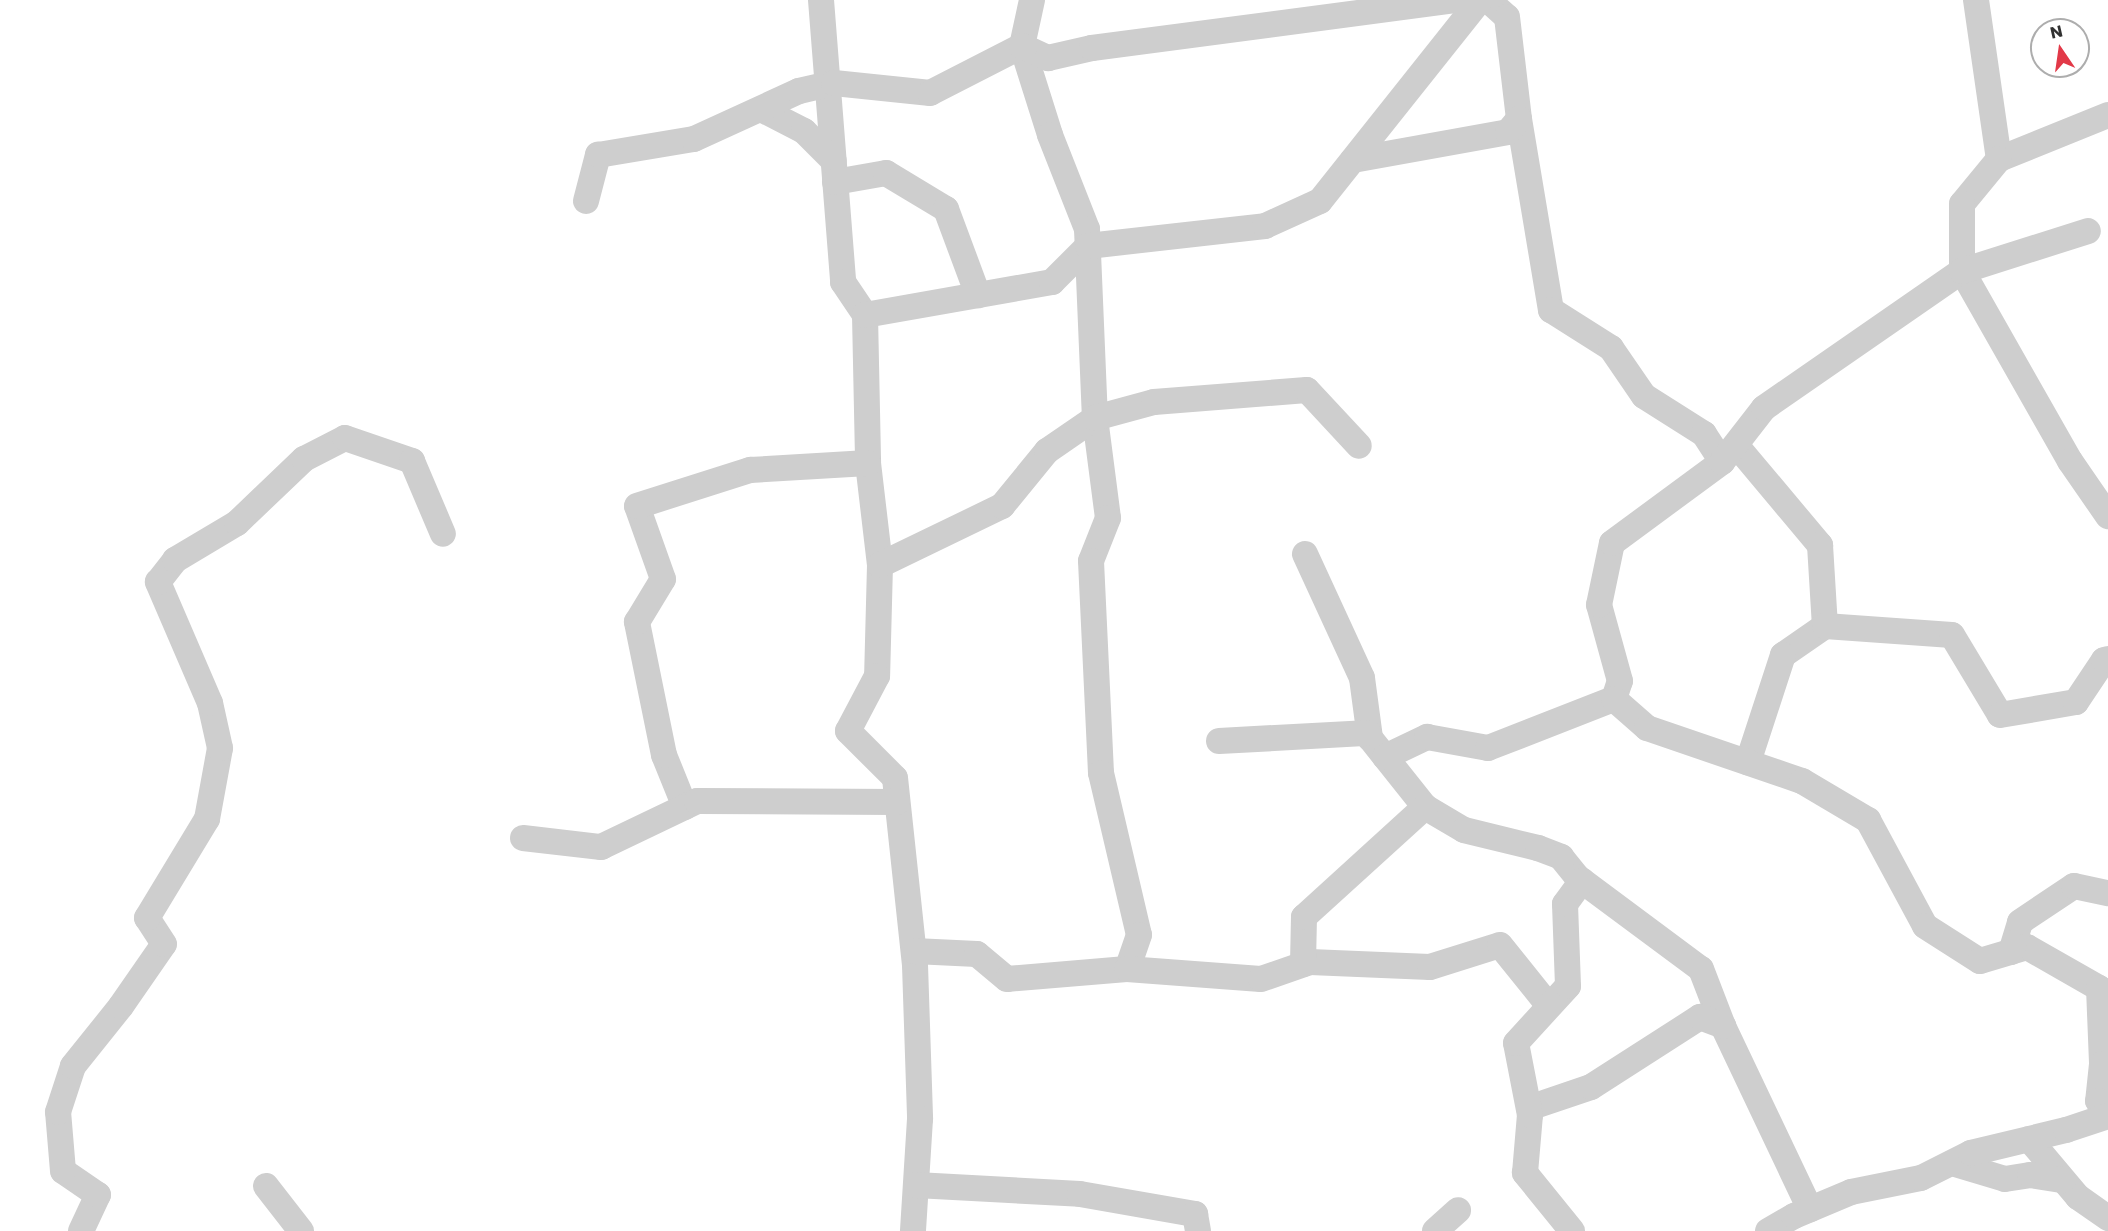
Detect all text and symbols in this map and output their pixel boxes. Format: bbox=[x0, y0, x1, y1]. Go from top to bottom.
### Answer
north arrow bbox=[2030, 18, 2090, 78]
text: N bbox=[2048, 19, 2065, 44]

